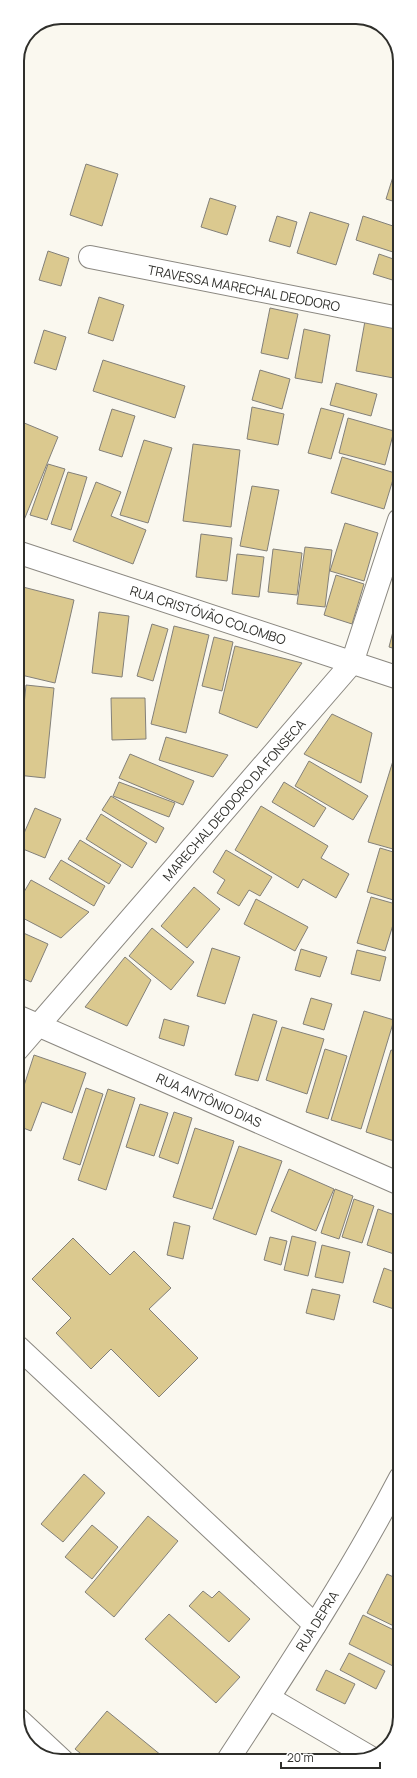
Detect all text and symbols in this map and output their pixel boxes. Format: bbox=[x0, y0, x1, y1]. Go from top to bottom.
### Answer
street label: TRAVESSA MARECHAL DEODORO bbox=[146, 261, 342, 316]
street label: RUA CRISTÓVÃO COLOMBO bbox=[128, 581, 289, 649]
street label: MARECHAL DEODORO DA FONSECA bbox=[158, 715, 310, 885]
street label: RUA ANTÔNIO DIAS bbox=[153, 1069, 265, 1131]
street label: RUA DEPRA bbox=[291, 1587, 343, 1655]
scale bar bbox=[281, 1744, 380, 1770]
text: 20 m bbox=[287, 1749, 314, 1766]

